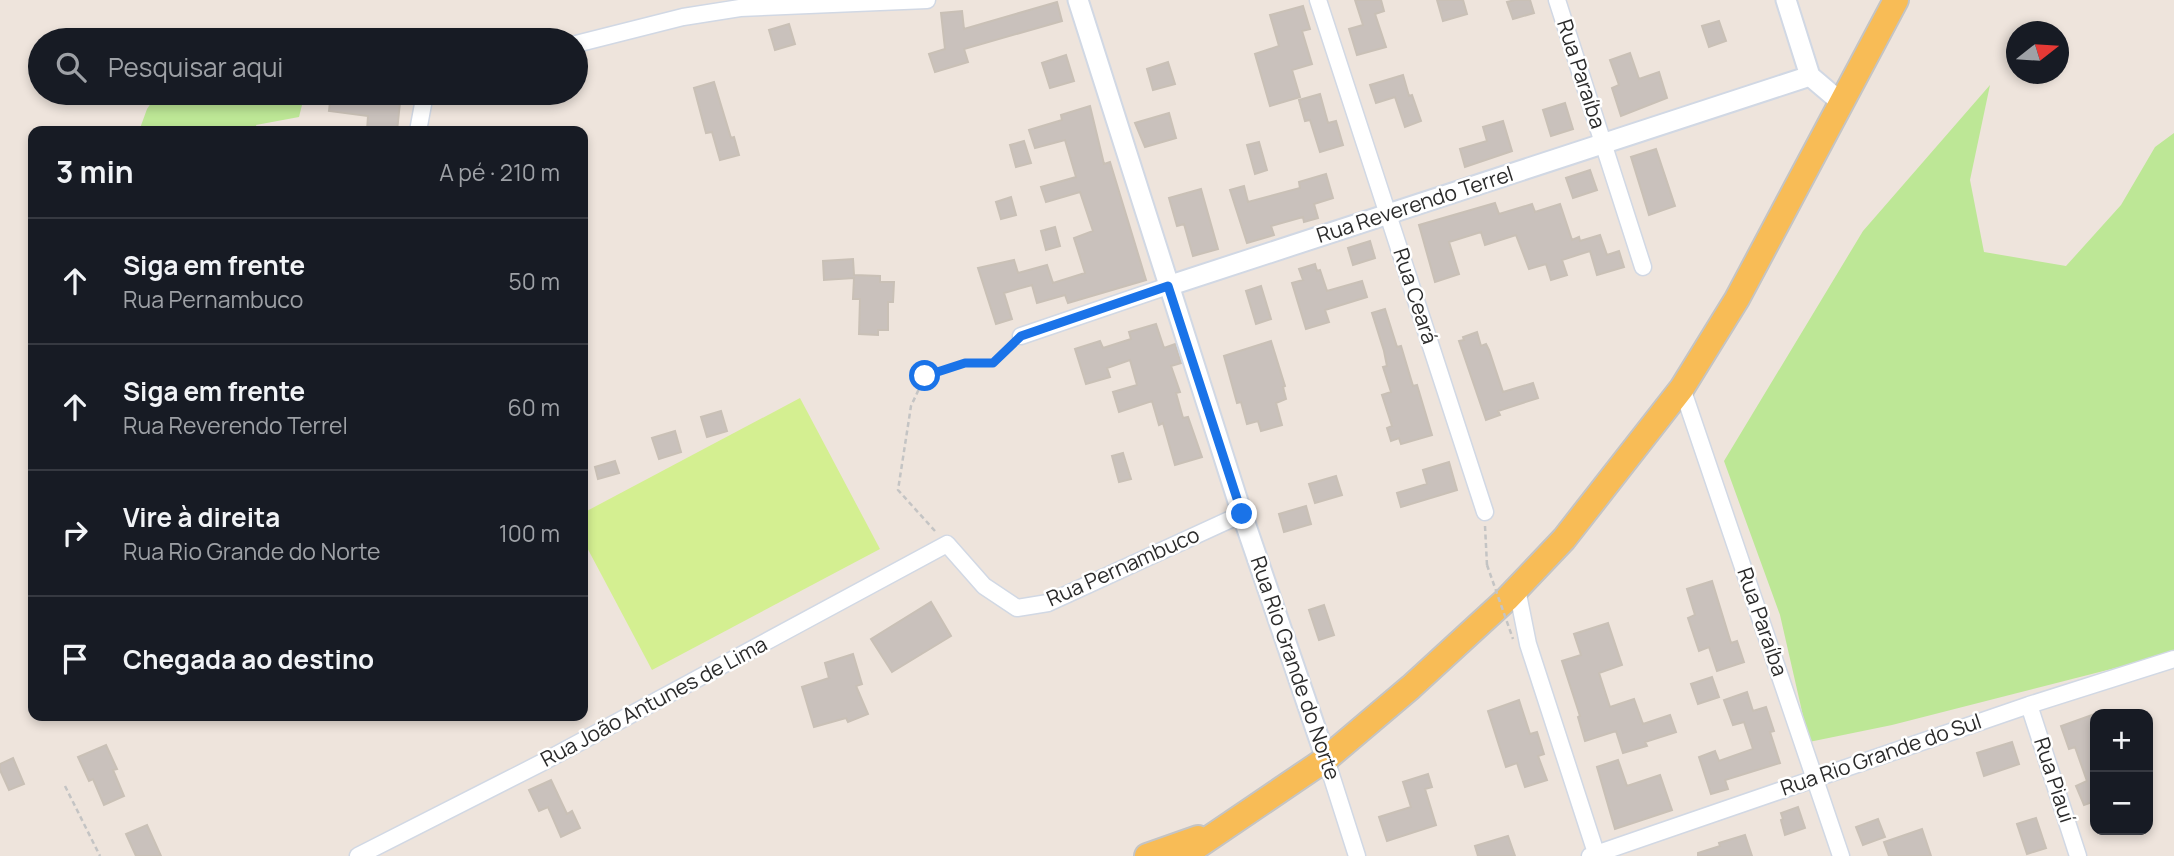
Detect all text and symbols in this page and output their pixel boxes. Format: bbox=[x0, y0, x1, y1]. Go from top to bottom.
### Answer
street label: Rua Paraíba bbox=[1551, 16, 1613, 132]
north arrow bbox=[2006, 21, 2069, 84]
search box bbox=[28, 28, 588, 105]
icon: search bbox=[52, 48, 90, 86]
text: Pesquisar aqui bbox=[108, 49, 283, 85]
text: 3 min bbox=[56, 151, 134, 192]
text: A pé · 210 m bbox=[439, 156, 560, 188]
street label: Rua Reverendo Terrel bbox=[1313, 159, 1517, 249]
street label: Rua Ceará bbox=[1387, 244, 1445, 347]
text: Siga em frente bbox=[123, 247, 305, 283]
icon: ahead bbox=[56, 262, 94, 300]
text: 50 m bbox=[509, 265, 560, 297]
text: Rua Pernambuco bbox=[123, 283, 303, 315]
route start bbox=[909, 360, 940, 391]
text: Siga em frente bbox=[123, 373, 305, 409]
icon: ahead bbox=[56, 388, 94, 426]
text: 60 m bbox=[508, 391, 560, 423]
text: Rua Reverendo Terrel bbox=[123, 409, 348, 441]
route end bbox=[1226, 498, 1257, 529]
text: Vire à direita bbox=[123, 499, 280, 535]
icon: right bbox=[56, 514, 94, 552]
text: 100 m bbox=[499, 517, 560, 549]
street label: Rua Pernambuco bbox=[1042, 520, 1203, 612]
text: Rua Rio Grande do Norte bbox=[123, 535, 380, 567]
street label: Rua Rio Grande do Norte bbox=[1244, 552, 1347, 783]
street label: Rua Paraíba bbox=[1731, 564, 1795, 680]
street label: Rua João Antunes de Lima bbox=[535, 629, 772, 773]
icon: arrive bbox=[56, 640, 94, 678]
text: Chegada ao destino bbox=[123, 641, 374, 677]
street label: Rua Rio Grande do Sul bbox=[1777, 707, 1985, 802]
map controls bbox=[2090, 709, 2153, 835]
button: + bbox=[2090, 709, 2153, 772]
street label: Rua Piauí bbox=[2028, 733, 2082, 826]
button: − bbox=[2090, 772, 2153, 835]

